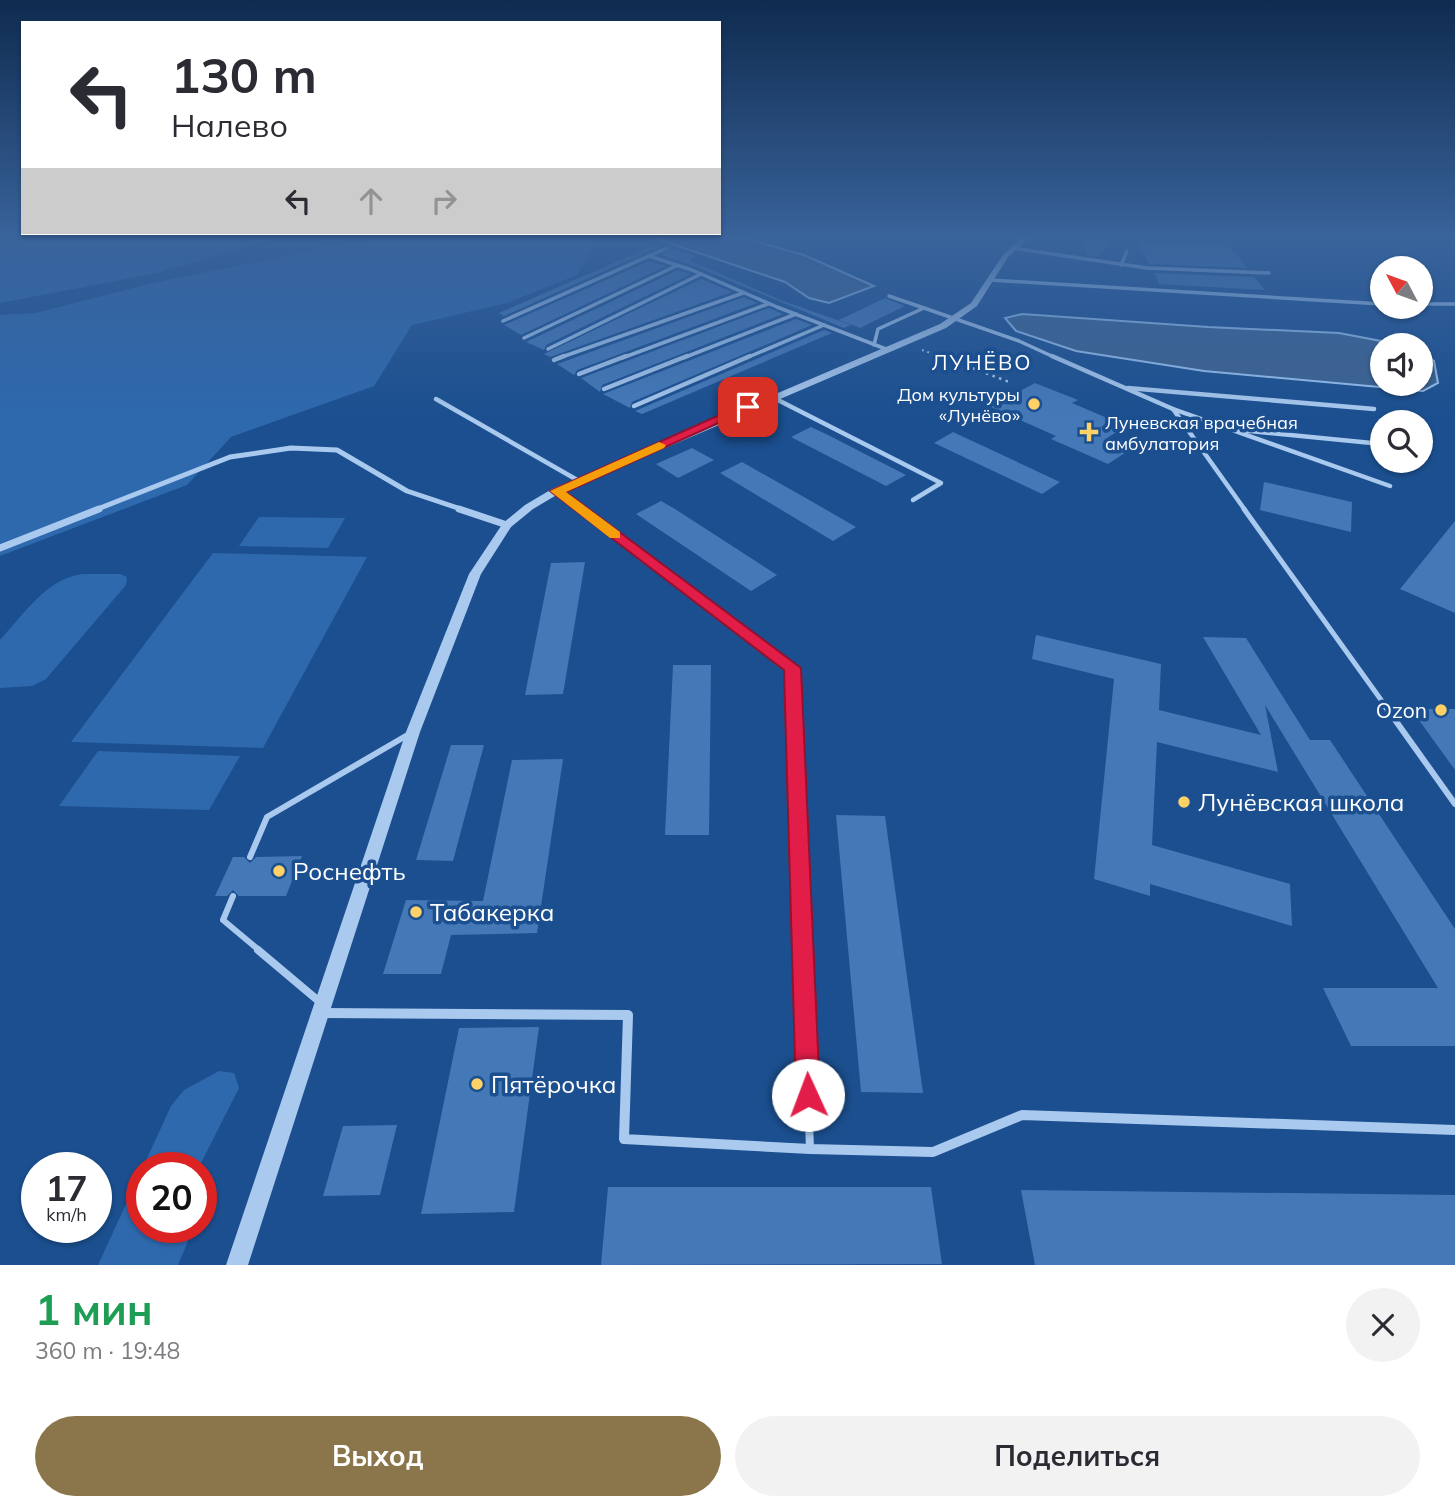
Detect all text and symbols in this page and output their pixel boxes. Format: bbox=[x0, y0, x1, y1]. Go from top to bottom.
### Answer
text: 130 m bbox=[171, 44, 317, 105]
icon: left bbox=[56, 49, 147, 140]
text: Налево bbox=[171, 105, 288, 145]
icon: left bbox=[279, 182, 317, 220]
icon: ahead bbox=[352, 182, 390, 220]
icon: right bbox=[425, 182, 463, 220]
north arrow bbox=[1370, 256, 1433, 318]
map controls bbox=[1370, 256, 1433, 473]
button: sound bbox=[1370, 333, 1433, 396]
district label: ЛУНЁВО bbox=[932, 349, 1032, 375]
pin bbox=[718, 377, 778, 437]
place label: Дом культуры «Лунёво» bbox=[897, 383, 1020, 427]
icon: arrive bbox=[729, 388, 767, 426]
marker: Дом культуры «Лунёво» bbox=[1026, 396, 1042, 412]
button: search bbox=[1370, 410, 1433, 473]
place label: Луневская врачебная амбулатория bbox=[1105, 411, 1298, 455]
marker: Луневская врачебная амбулатория bbox=[1079, 422, 1099, 442]
place label: Ozon bbox=[1376, 697, 1427, 723]
marker: Ozon bbox=[1433, 702, 1449, 718]
place label: Лунёвская школа bbox=[1198, 787, 1404, 817]
marker: Лунёвская школа bbox=[1176, 794, 1192, 810]
place label: Роснефть bbox=[293, 856, 406, 886]
marker: Роснефть bbox=[271, 863, 287, 879]
place label: Табакерка bbox=[430, 897, 554, 927]
marker: Табакерка bbox=[408, 904, 424, 920]
position arrow bbox=[771, 1058, 845, 1132]
place label: Пятёрочка bbox=[491, 1069, 616, 1099]
marker: Пятёрочка bbox=[469, 1076, 485, 1092]
speed limit sign: 20 bbox=[126, 1152, 217, 1243]
text: 17 bbox=[45, 1166, 88, 1210]
text: km/h bbox=[46, 1203, 87, 1226]
text: 1 мин bbox=[35, 1283, 153, 1336]
button: close bbox=[1346, 1288, 1420, 1362]
text: 360 m · 19:48 bbox=[35, 1336, 180, 1365]
button: Выход bbox=[35, 1416, 721, 1496]
button: Поделиться bbox=[735, 1416, 1420, 1496]

